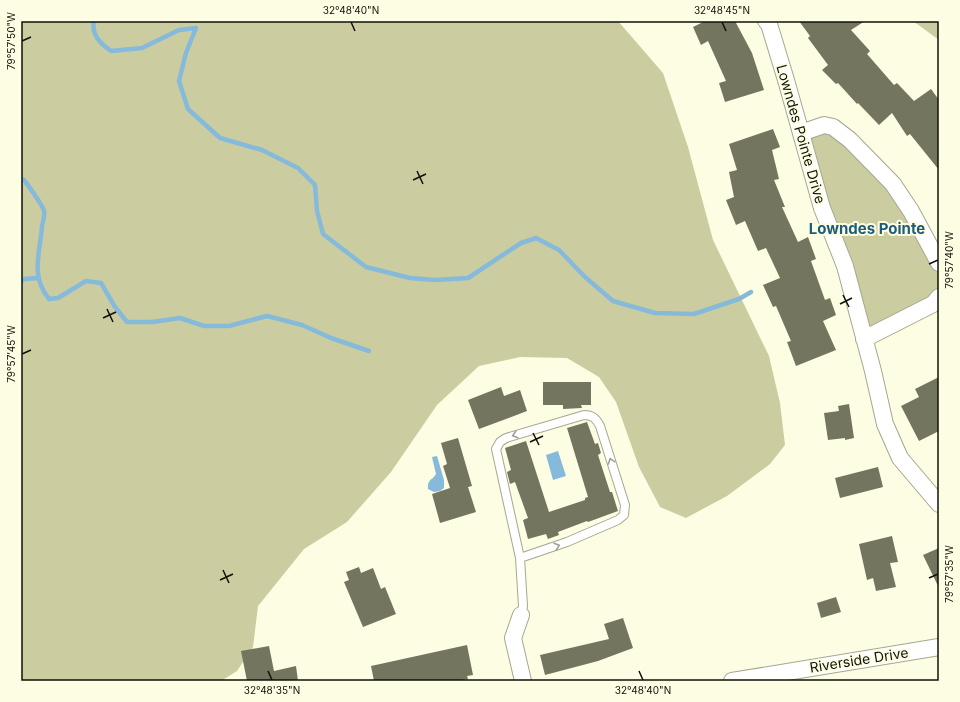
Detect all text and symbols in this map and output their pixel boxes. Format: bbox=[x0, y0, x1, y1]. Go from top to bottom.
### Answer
text: 32°48'40"N bbox=[323, 4, 379, 16]
text: 32°48'45"N bbox=[694, 4, 750, 16]
text: 79°57'50"W bbox=[5, 12, 17, 70]
street label: Lowndes Pointe Drive bbox=[773, 62, 830, 205]
district label: Lowndes Pointe bbox=[809, 219, 925, 238]
text: 79°57'40"W bbox=[943, 231, 955, 289]
text: 79°57'45"W bbox=[5, 325, 17, 383]
one-way arrow bbox=[512, 430, 519, 439]
one-way arrow bbox=[607, 458, 616, 465]
one-way arrow bbox=[554, 542, 561, 550]
text: 79°57'35"W bbox=[943, 545, 955, 603]
street label: Riverside Drive bbox=[808, 643, 909, 676]
text: 32°48'35"N bbox=[244, 684, 300, 696]
text: 32°48'40"N bbox=[615, 684, 671, 696]

